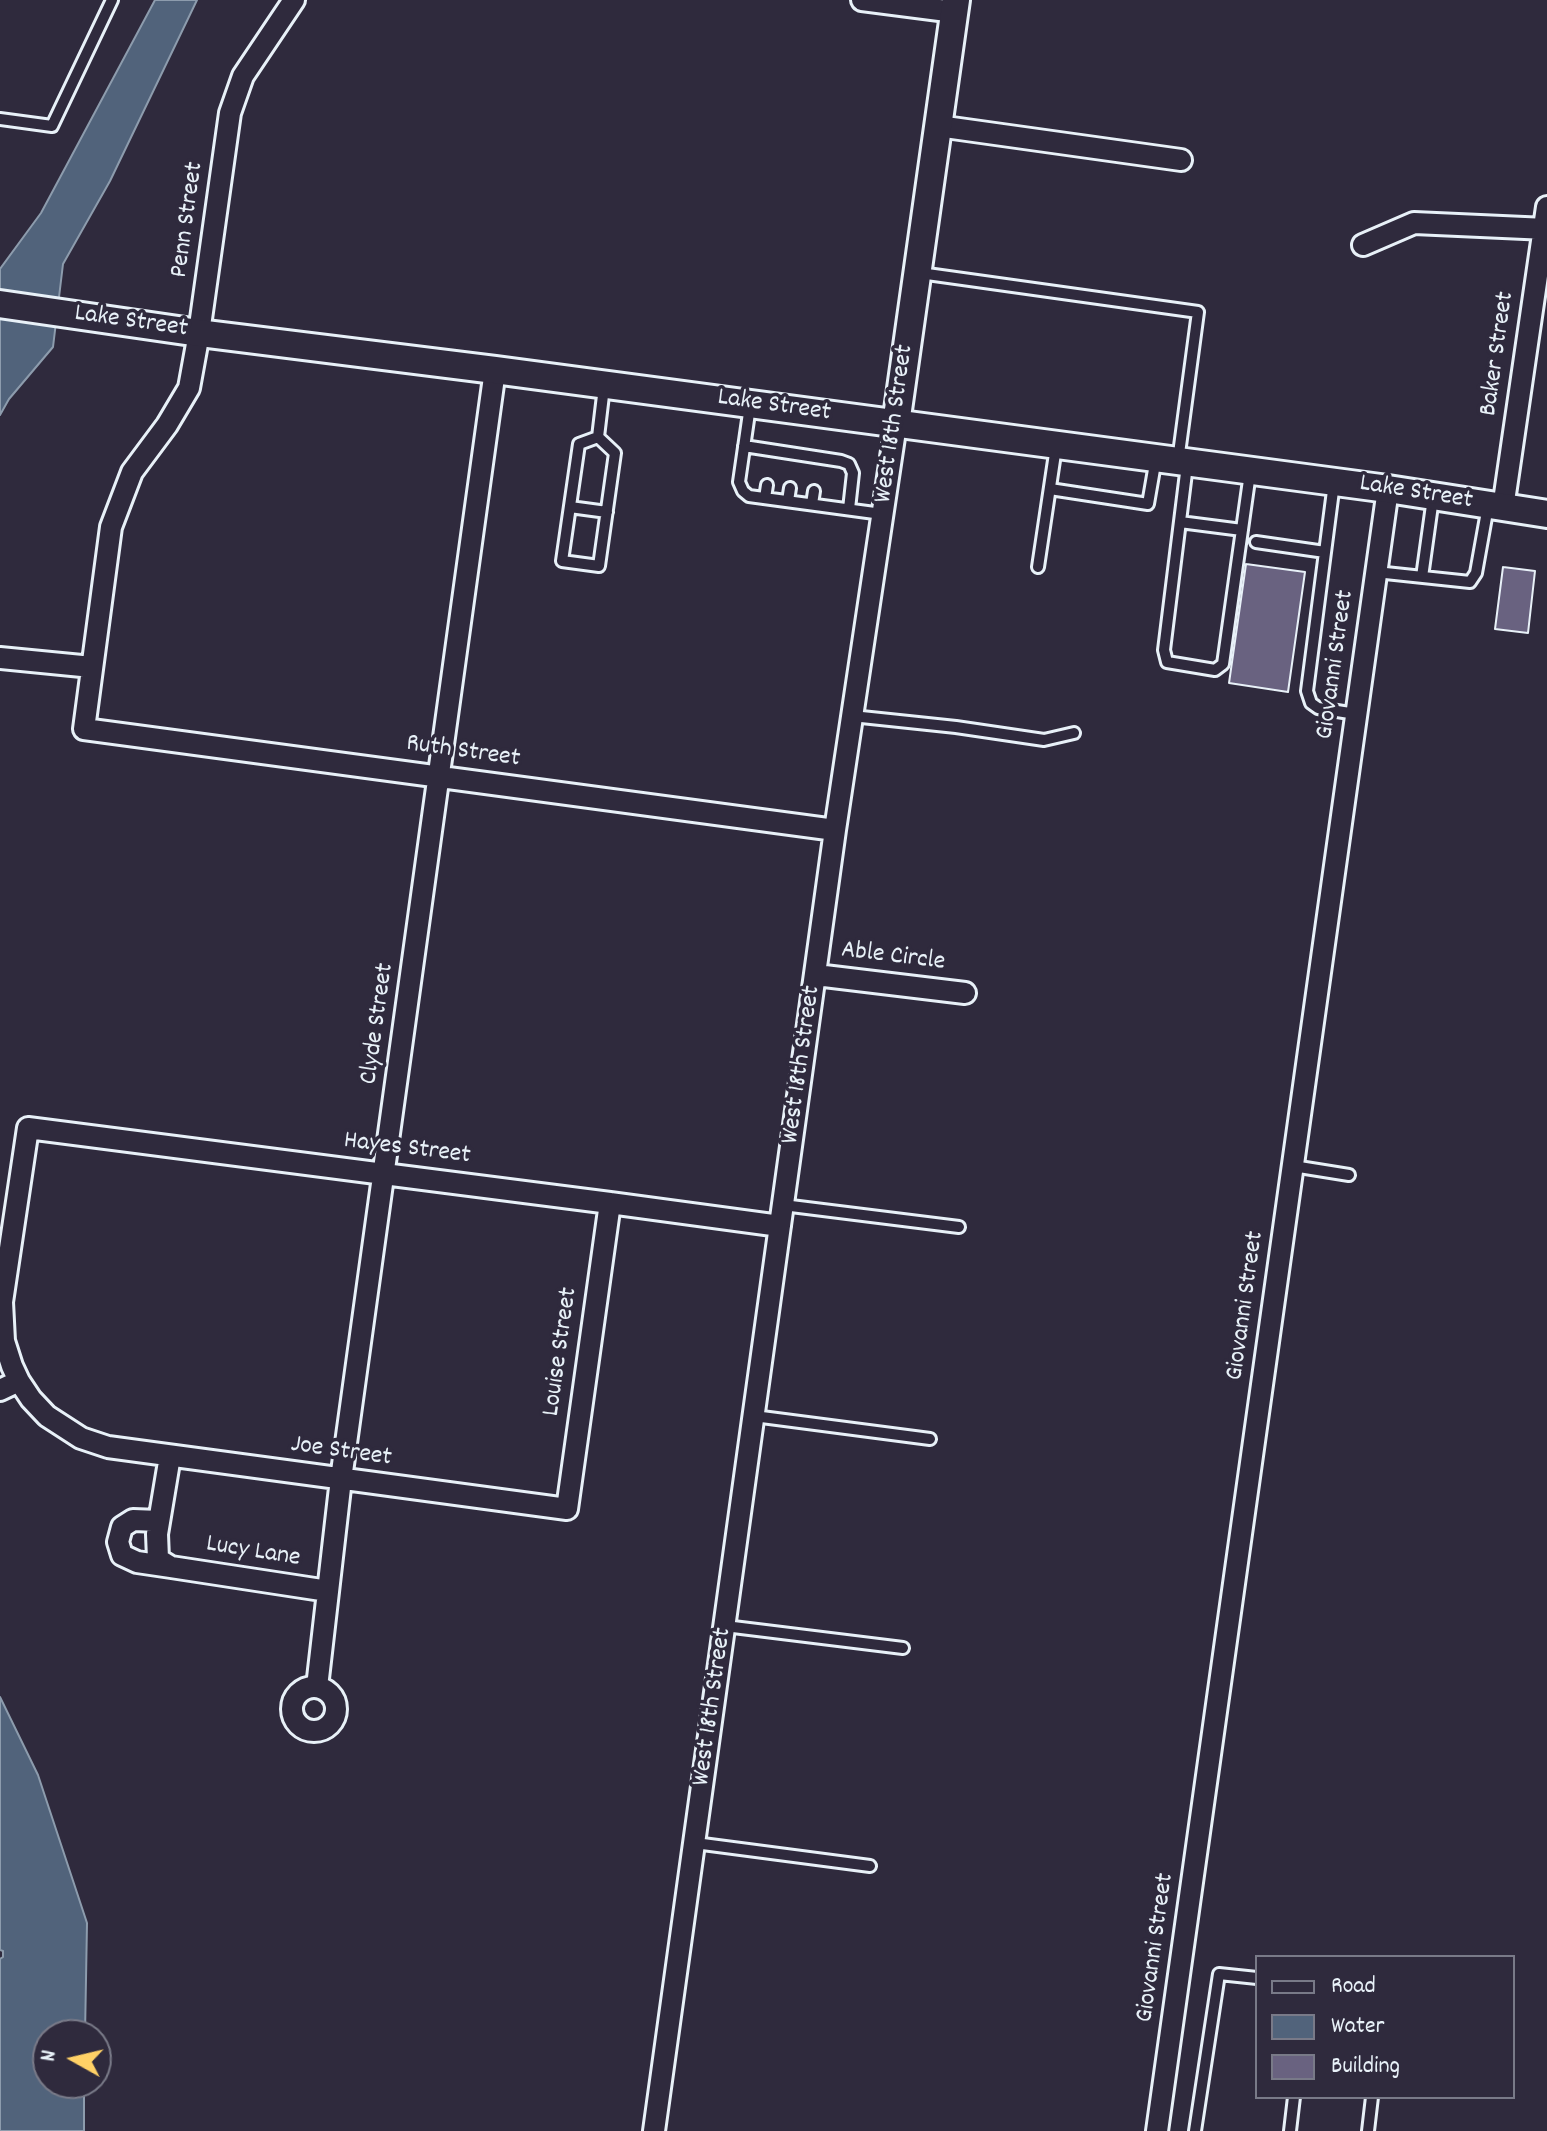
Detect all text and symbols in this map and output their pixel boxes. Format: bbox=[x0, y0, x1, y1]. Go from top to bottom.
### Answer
street label: Penn Street bbox=[165, 160, 213, 280]
street label: Baker Street bbox=[1475, 290, 1523, 418]
street label: Lake Street bbox=[72, 300, 190, 346]
street label: West 18th Street bbox=[869, 343, 923, 505]
street label: Lake Street bbox=[715, 384, 833, 430]
street label: Lake Street bbox=[1357, 470, 1475, 518]
street label: Giovanni Street bbox=[1311, 588, 1363, 742]
street label: Ruth Street bbox=[404, 730, 522, 776]
street label: Able Circle bbox=[839, 936, 947, 980]
street label: Clyde Street bbox=[355, 961, 403, 1087]
street label: West 18th Street bbox=[776, 984, 830, 1146]
street label: Hayes Street bbox=[342, 1127, 472, 1173]
street label: Giovanni Street bbox=[1221, 1229, 1273, 1383]
street label: Louise Street bbox=[538, 1286, 586, 1418]
street label: Joe Street bbox=[289, 1430, 393, 1476]
street label: Lucy Lane bbox=[204, 1530, 302, 1576]
street label: West 18th Street bbox=[687, 1626, 741, 1788]
street label: Giovanni Street bbox=[1131, 1871, 1183, 2025]
legend bbox=[1255, 1955, 1515, 2099]
text: Road bbox=[1331, 1970, 1376, 2004]
text: Water bbox=[1331, 2010, 1384, 2044]
north arrow bbox=[32, 2019, 112, 2099]
text: N bbox=[34, 2048, 66, 2063]
text: Building bbox=[1331, 2050, 1400, 2084]

